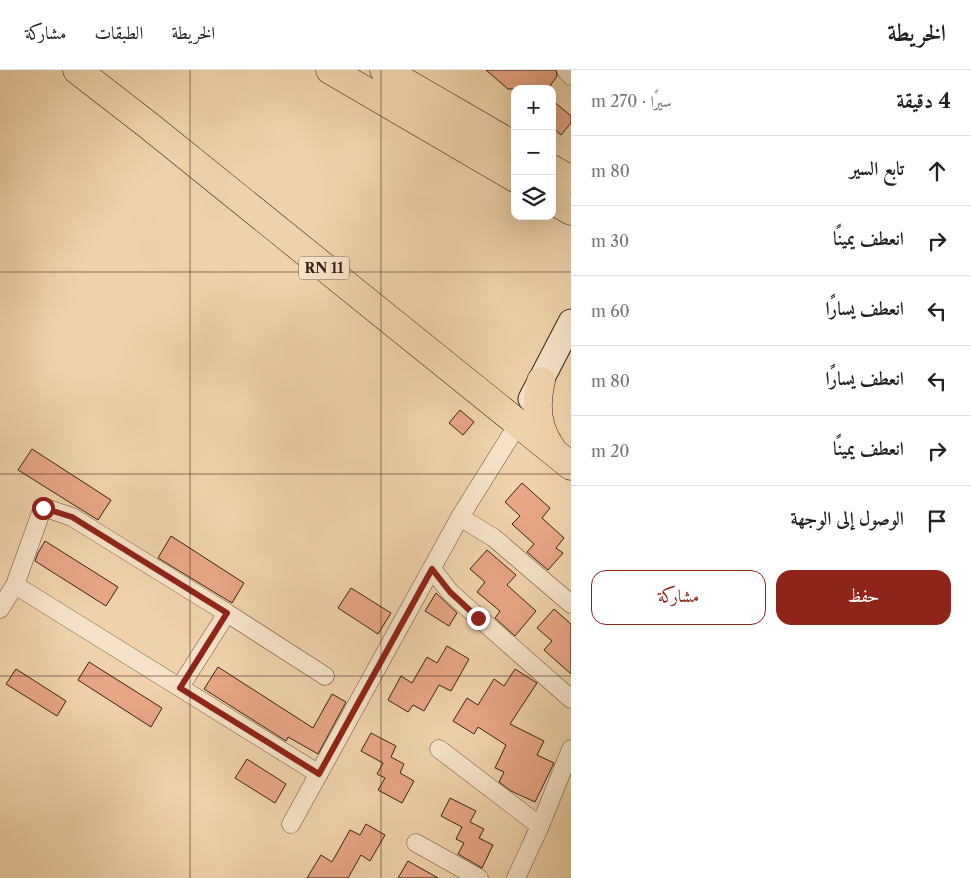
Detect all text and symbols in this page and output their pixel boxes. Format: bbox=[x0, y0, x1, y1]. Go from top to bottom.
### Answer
text: الخريطة bbox=[888, 18, 946, 47]
text: مشاركة bbox=[25, 22, 66, 44]
text: الطبقات bbox=[94, 22, 143, 44]
text: الخريطة bbox=[171, 22, 215, 44]
map controls bbox=[511, 85, 556, 220]
button: + bbox=[511, 85, 556, 130]
text: 4 دقيقة bbox=[897, 88, 951, 113]
text: سيرًا · 270 m bbox=[591, 91, 672, 111]
button: − bbox=[511, 130, 556, 175]
text: تابع السير bbox=[850, 157, 904, 180]
icon: ahead bbox=[923, 157, 951, 185]
text: 80 m bbox=[591, 161, 630, 181]
button: layers bbox=[511, 175, 556, 220]
text: انعطف يمينًا bbox=[833, 227, 904, 250]
icon: right bbox=[923, 227, 951, 255]
text: 30 m bbox=[591, 231, 629, 251]
road number: RN 11 bbox=[299, 257, 349, 280]
text: انعطف يسارًا bbox=[825, 297, 904, 320]
icon: left bbox=[923, 297, 951, 325]
text: 60 m bbox=[591, 301, 630, 321]
text: انعطف يسارًا bbox=[825, 367, 904, 390]
icon: left bbox=[923, 367, 951, 395]
text: 80 m bbox=[591, 371, 630, 391]
text: انعطف يمينًا bbox=[833, 437, 904, 460]
icon: right bbox=[923, 437, 951, 465]
text: 20 m bbox=[591, 441, 630, 461]
route start bbox=[32, 497, 55, 520]
text: الوصول إلى الوجهة bbox=[790, 507, 904, 530]
icon: arrive bbox=[923, 507, 951, 535]
button: مشاركة bbox=[591, 570, 766, 625]
button: حفظ bbox=[776, 570, 951, 625]
route end bbox=[467, 607, 490, 630]

